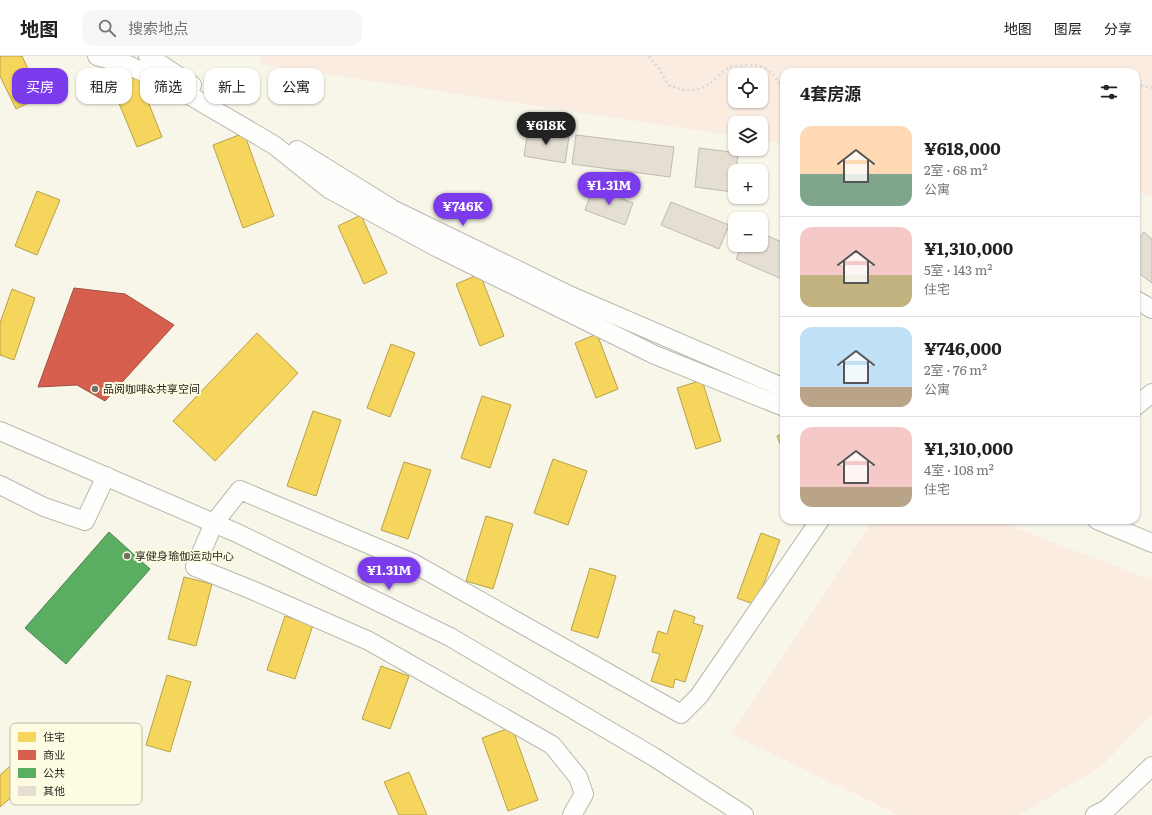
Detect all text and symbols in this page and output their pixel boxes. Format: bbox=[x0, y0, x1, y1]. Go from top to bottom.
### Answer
search box bbox=[82, 10, 362, 46]
text: 地图 bbox=[20, 14, 58, 42]
text: 搜索地点 bbox=[128, 16, 188, 39]
icon: search bbox=[96, 17, 118, 39]
text: 地图 bbox=[1004, 18, 1032, 38]
text: 图层 bbox=[1054, 18, 1082, 38]
text: 分享 bbox=[1104, 18, 1132, 38]
chip: 买房 bbox=[12, 68, 68, 104]
chip: 租房 bbox=[76, 68, 132, 104]
chip: 筛选 bbox=[140, 68, 196, 104]
chip: 新上 bbox=[204, 68, 260, 104]
chip: 公寓 bbox=[268, 68, 324, 104]
map controls bbox=[728, 68, 768, 252]
button: locate bbox=[728, 68, 768, 108]
text: 4套房源 bbox=[800, 80, 861, 105]
icon: filters bbox=[1098, 81, 1120, 103]
pin: ¥618K bbox=[518, 112, 574, 146]
text: ¥618K bbox=[526, 115, 566, 134]
button: layers bbox=[728, 116, 768, 156]
text: ¥618,000 bbox=[924, 135, 1001, 160]
icon: home bbox=[832, 142, 880, 190]
text: 2室 · 68 m² bbox=[924, 160, 988, 179]
button: + bbox=[728, 164, 768, 204]
pin: ¥1.31M bbox=[576, 172, 642, 206]
text: ¥1.31M bbox=[587, 175, 631, 194]
text: 公寓 bbox=[924, 179, 950, 198]
pin: ¥746K bbox=[435, 193, 491, 227]
text: ¥746K bbox=[442, 196, 484, 215]
button: − bbox=[728, 212, 768, 252]
text: ¥1,310,000 bbox=[924, 235, 1013, 260]
icon: home bbox=[832, 243, 880, 291]
text: 5室 · 143 m² bbox=[924, 260, 992, 279]
text: 住宅 bbox=[924, 279, 950, 298]
text: ¥746,000 bbox=[924, 335, 1002, 360]
icon: home bbox=[832, 343, 880, 391]
text: 2室 · 76 m² bbox=[924, 360, 987, 379]
text: 公寓 bbox=[924, 379, 950, 398]
place label: 品阅咖啡&共享空间 bbox=[103, 380, 200, 396]
marker: 品阅咖啡&共享空间 bbox=[90, 384, 100, 394]
text: ¥1,310,000 bbox=[924, 435, 1013, 460]
icon: home bbox=[832, 443, 880, 491]
text: 4室 · 108 m² bbox=[924, 460, 994, 479]
text: 住宅 bbox=[924, 479, 950, 498]
place label: 享健身瑜伽运动中心 bbox=[135, 547, 234, 563]
marker: 享健身瑜伽运动中心 bbox=[122, 551, 132, 561]
pin: ¥1.31M bbox=[356, 557, 422, 591]
text: ¥1.31M bbox=[367, 560, 411, 579]
legend bbox=[10, 723, 142, 805]
text: 住宅 bbox=[43, 728, 65, 744]
text: 商业 bbox=[43, 746, 65, 762]
text: 公共 bbox=[43, 764, 65, 780]
text: 其他 bbox=[43, 782, 65, 798]

